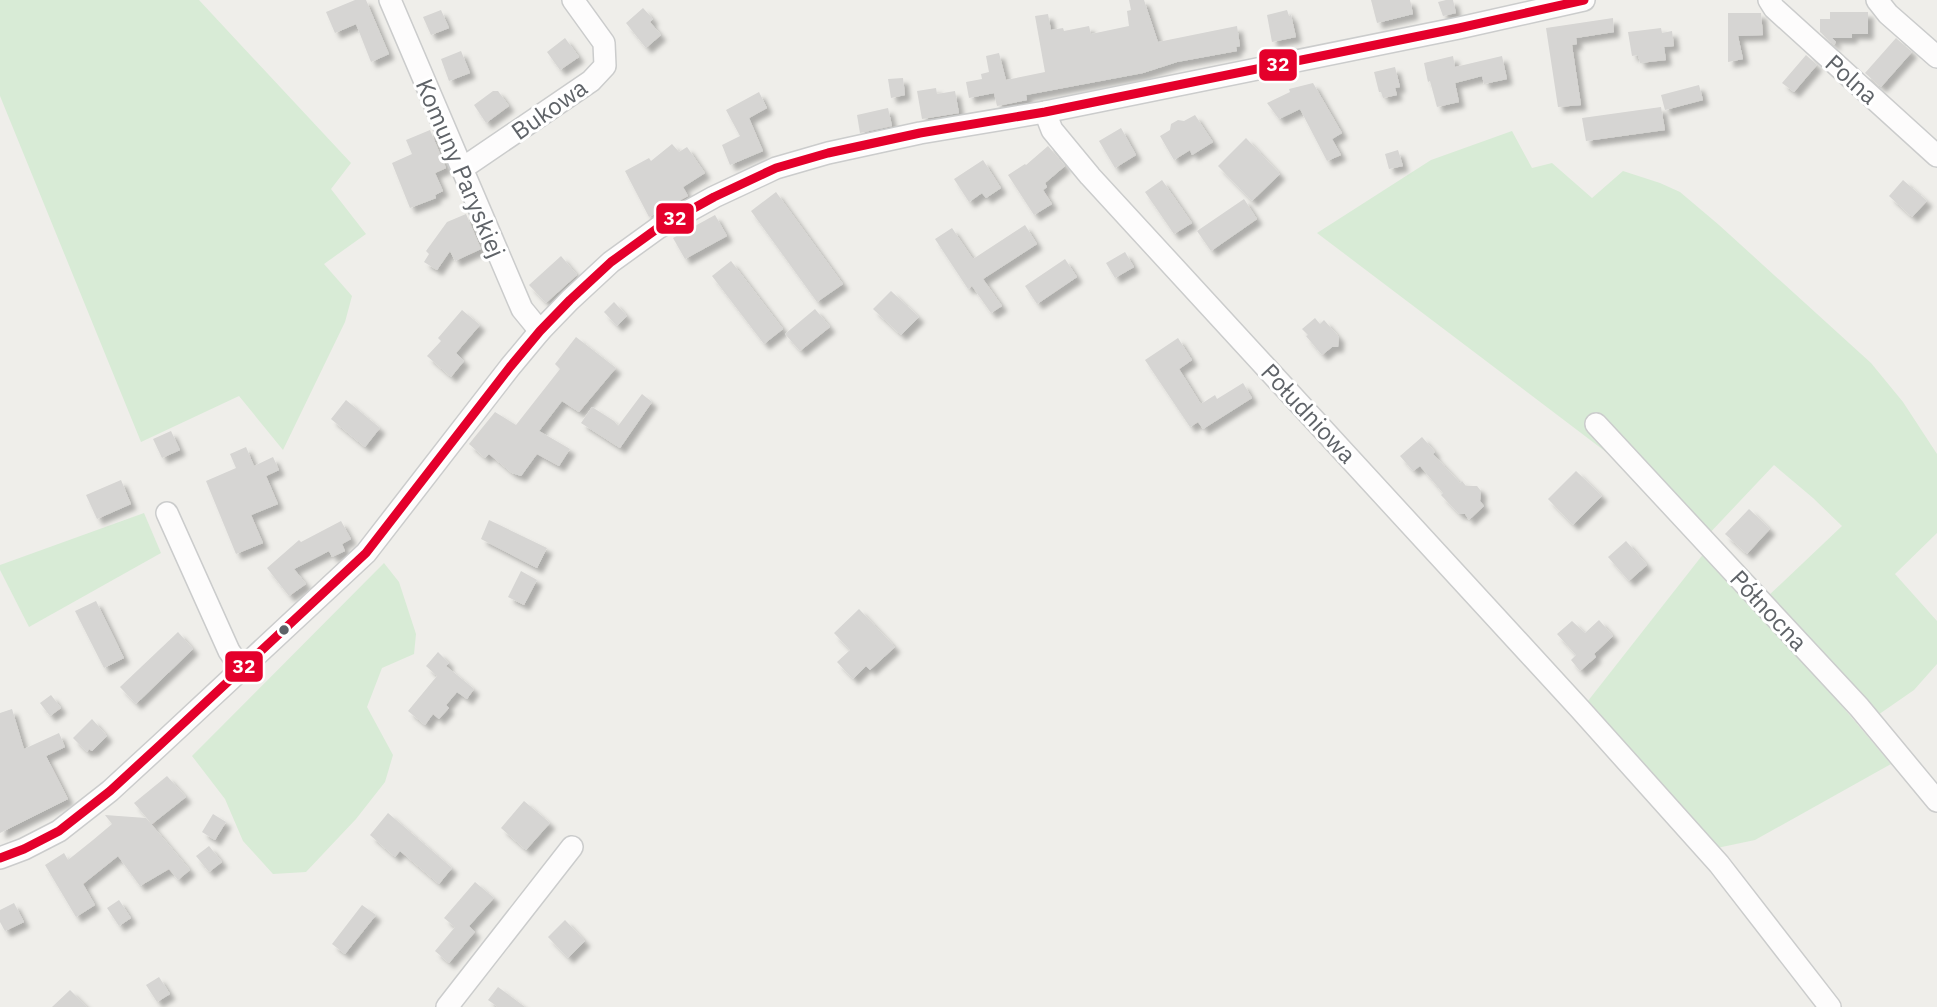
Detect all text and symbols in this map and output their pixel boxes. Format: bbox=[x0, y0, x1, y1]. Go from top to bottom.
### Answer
street label: Polna bbox=[1819, 47, 1885, 111]
line badge: 32 bbox=[1258, 48, 1298, 82]
text: 32 bbox=[1267, 52, 1289, 76]
street label: Bukowa bbox=[505, 71, 594, 147]
street label: Komuny Paryskiej bbox=[409, 74, 513, 262]
line badge: 32 bbox=[655, 202, 695, 235]
text: 32 bbox=[664, 206, 686, 230]
street label: Południowa bbox=[1254, 356, 1364, 470]
street label: Północna bbox=[1723, 563, 1815, 658]
unlabelled marker bbox=[277, 623, 291, 637]
line badge: 32 bbox=[224, 650, 264, 683]
text: 32 bbox=[233, 654, 255, 678]

